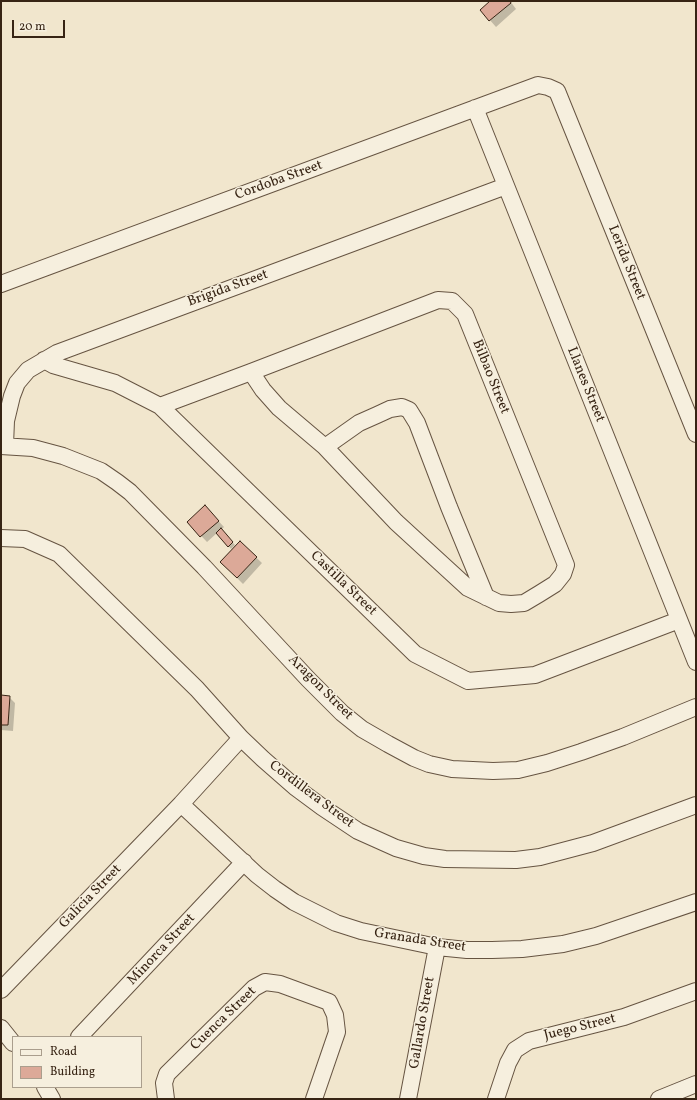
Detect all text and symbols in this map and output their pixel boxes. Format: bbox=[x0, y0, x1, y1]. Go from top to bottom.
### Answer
scale bar bbox=[14, 12, 67, 38]
text: 20 m bbox=[19, 19, 46, 35]
street label: Cordoba Street bbox=[233, 157, 325, 205]
street label: Lerida Street bbox=[603, 223, 649, 303]
street label: Brigida Street bbox=[185, 267, 271, 311]
street label: Bilbao Street bbox=[467, 337, 513, 417]
street label: Llanes Street bbox=[562, 345, 608, 425]
street label: Castilla Street bbox=[306, 548, 380, 620]
street label: Aragon Street bbox=[284, 652, 356, 724]
street label: Cordillera Street bbox=[265, 758, 357, 832]
street label: Galicia Street bbox=[56, 861, 126, 933]
street label: Minorca Street bbox=[125, 911, 199, 989]
street label: Granada Street bbox=[373, 925, 467, 957]
street label: Gallardo Street bbox=[407, 976, 439, 1070]
street label: Cuenca Street bbox=[188, 984, 260, 1054]
street label: Juego Street bbox=[542, 1011, 618, 1045]
legend bbox=[12, 1036, 142, 1088]
text: Road bbox=[50, 1044, 77, 1060]
text: Building bbox=[50, 1064, 95, 1080]

